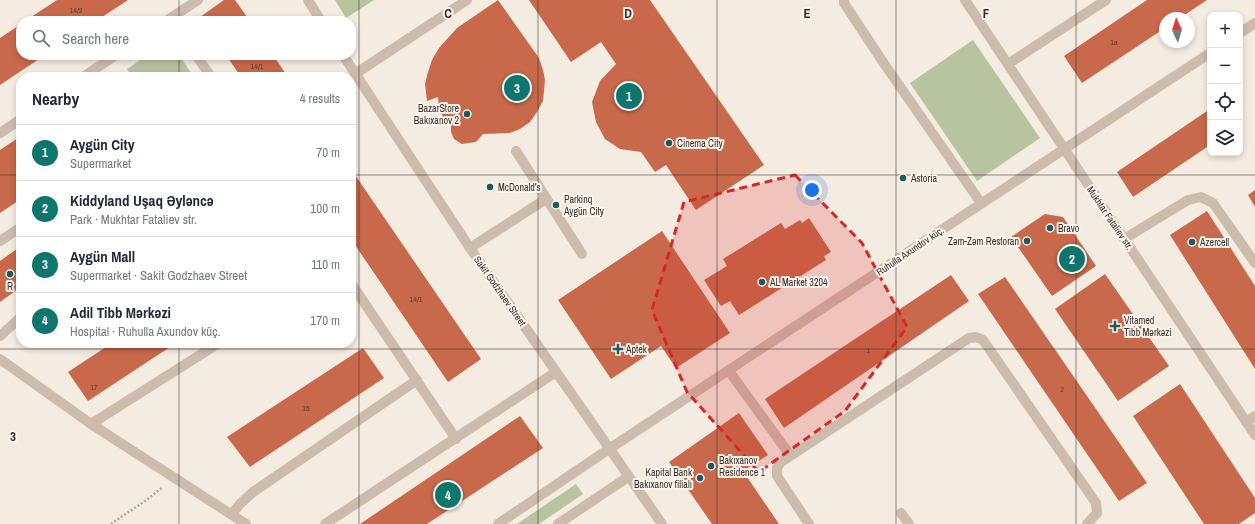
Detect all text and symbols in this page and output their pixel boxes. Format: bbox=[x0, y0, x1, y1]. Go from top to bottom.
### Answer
house number: 14/2 bbox=[70, 5, 83, 15]
text: C bbox=[444, 5, 452, 22]
text: D bbox=[624, 5, 632, 22]
text: E bbox=[803, 5, 811, 22]
text: F bbox=[983, 5, 990, 22]
north arrow bbox=[1159, 12, 1195, 48]
map controls bbox=[1207, 12, 1243, 156]
button: + bbox=[1207, 12, 1243, 48]
search box bbox=[16, 16, 356, 60]
icon: search bbox=[30, 27, 52, 49]
text: Search here bbox=[62, 28, 129, 49]
house number: 1a bbox=[1110, 37, 1118, 47]
button: − bbox=[1207, 48, 1243, 84]
house number: 14/1 bbox=[251, 61, 264, 71]
pin: 3 bbox=[504, 73, 530, 103]
pin: 1 bbox=[616, 81, 642, 111]
button: locate bbox=[1207, 84, 1243, 120]
text: Nearby bbox=[32, 87, 79, 110]
text: 4 results bbox=[300, 90, 340, 107]
place label: BazarStore Bakıxanov 2 bbox=[414, 102, 459, 127]
marker: BazarStore Bakıxanov 2 bbox=[462, 109, 472, 119]
button: layers bbox=[1207, 120, 1243, 156]
text: Aygün City bbox=[70, 134, 134, 155]
place label: Cinema City bbox=[677, 137, 723, 150]
marker: Cinema City bbox=[664, 138, 674, 148]
text: 1 bbox=[42, 144, 48, 161]
text: 70 m bbox=[316, 144, 340, 161]
text: Supermarket bbox=[70, 155, 131, 172]
place label: Astoria bbox=[910, 172, 937, 185]
marker: Astoria bbox=[898, 173, 908, 183]
your location bbox=[802, 180, 822, 200]
place label: McDonald's bbox=[498, 181, 541, 194]
marker: McDonald's bbox=[485, 182, 495, 192]
street label: Mukhtar Fataliev str. bbox=[1084, 184, 1136, 252]
text: Kiddyland Uşaq Əyləncə bbox=[70, 190, 214, 211]
place label: Parkinq Aygün City bbox=[563, 193, 605, 218]
text: 2 bbox=[42, 200, 48, 217]
text: 100 m bbox=[310, 200, 340, 217]
marker: Parkinq Aygün City bbox=[551, 200, 561, 210]
text: Park · Mukhtar Fataliev str. bbox=[70, 211, 197, 228]
place label: Bravo bbox=[1058, 222, 1080, 235]
marker: Bravo bbox=[1045, 223, 1055, 233]
street label: Ruhulla Axundov küç. bbox=[874, 224, 946, 278]
place label: Zəm-Zəm Restoran bbox=[948, 235, 1019, 248]
marker: Zəm-Zəm Restoran bbox=[1022, 236, 1032, 246]
place label: Azercell bbox=[1199, 236, 1229, 249]
marker: Azercell bbox=[1187, 237, 1197, 247]
pin: 2 bbox=[1059, 244, 1085, 274]
text: Aygün Mall bbox=[70, 246, 135, 267]
street label: Sakit Godzhaev Street bbox=[471, 253, 529, 329]
text: 3 bbox=[42, 256, 48, 273]
text: 110 m bbox=[311, 256, 340, 273]
text: Supermarket · Sakit Godzhaev Street bbox=[70, 267, 247, 284]
marker: R bbox=[5, 269, 15, 279]
place label: AL Market 3204 bbox=[769, 276, 828, 289]
marker: AL Market 3204 bbox=[757, 277, 767, 287]
place label: R bbox=[7, 280, 13, 293]
house number: 14/1 bbox=[410, 294, 423, 304]
text: Adil Tibb Mərkəzi bbox=[70, 302, 171, 323]
text: 4 bbox=[42, 312, 48, 329]
text: 170 m bbox=[310, 312, 340, 329]
place label: Vitamed Tibb Mərkəzi bbox=[1124, 314, 1172, 339]
marker: Vitamed Tibb Mərkəzi bbox=[1109, 320, 1121, 332]
text: Hospital · Ruhulla Axundov küç. bbox=[70, 323, 221, 340]
place label: Aptek bbox=[625, 343, 648, 356]
marker: Aptek bbox=[613, 344, 623, 354]
house number: 1 bbox=[866, 345, 870, 355]
house number: 17 bbox=[90, 382, 98, 392]
house number: 2 bbox=[1060, 384, 1064, 394]
house number: 15 bbox=[302, 403, 310, 413]
text: 3 bbox=[10, 428, 16, 445]
place label: Bakıxanov Residence 1 bbox=[719, 454, 765, 479]
marker: Bakıxanov Residence 1 bbox=[706, 461, 716, 471]
place label: Kapital Bank Bakıxanov filialı bbox=[634, 466, 693, 491]
marker: Kapital Bank Bakıxanov filialı bbox=[695, 473, 705, 483]
pin: 4 bbox=[435, 480, 461, 510]

